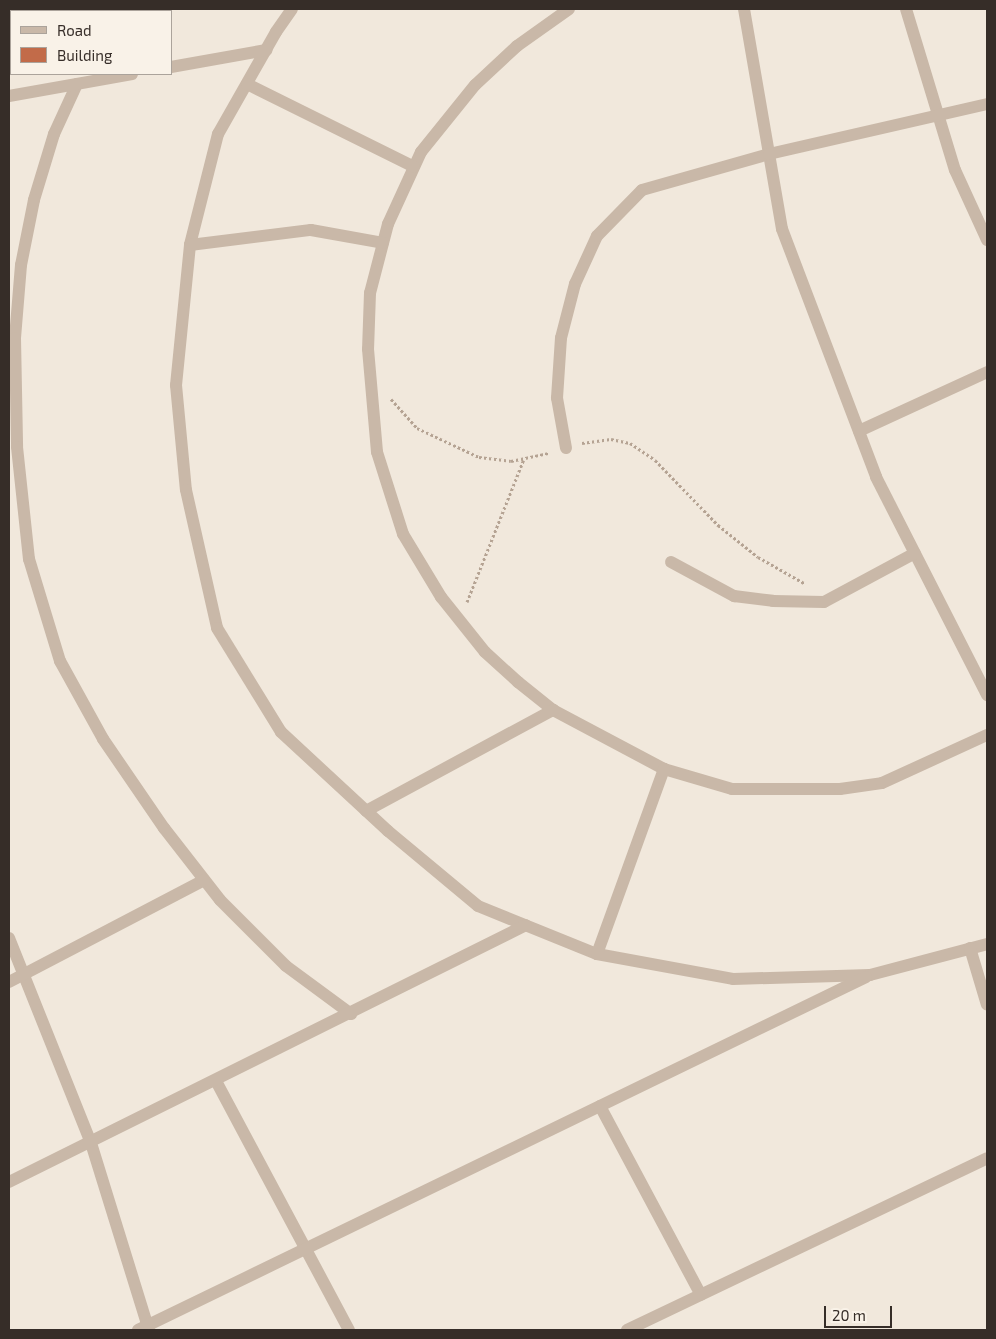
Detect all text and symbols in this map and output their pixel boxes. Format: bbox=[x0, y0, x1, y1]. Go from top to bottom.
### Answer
legend bbox=[10, 10, 172, 75]
text: Road bbox=[57, 21, 92, 39]
text: Building bbox=[57, 46, 112, 64]
scale bar bbox=[826, 1296, 894, 1328]
text: 20 m bbox=[832, 1306, 866, 1324]

